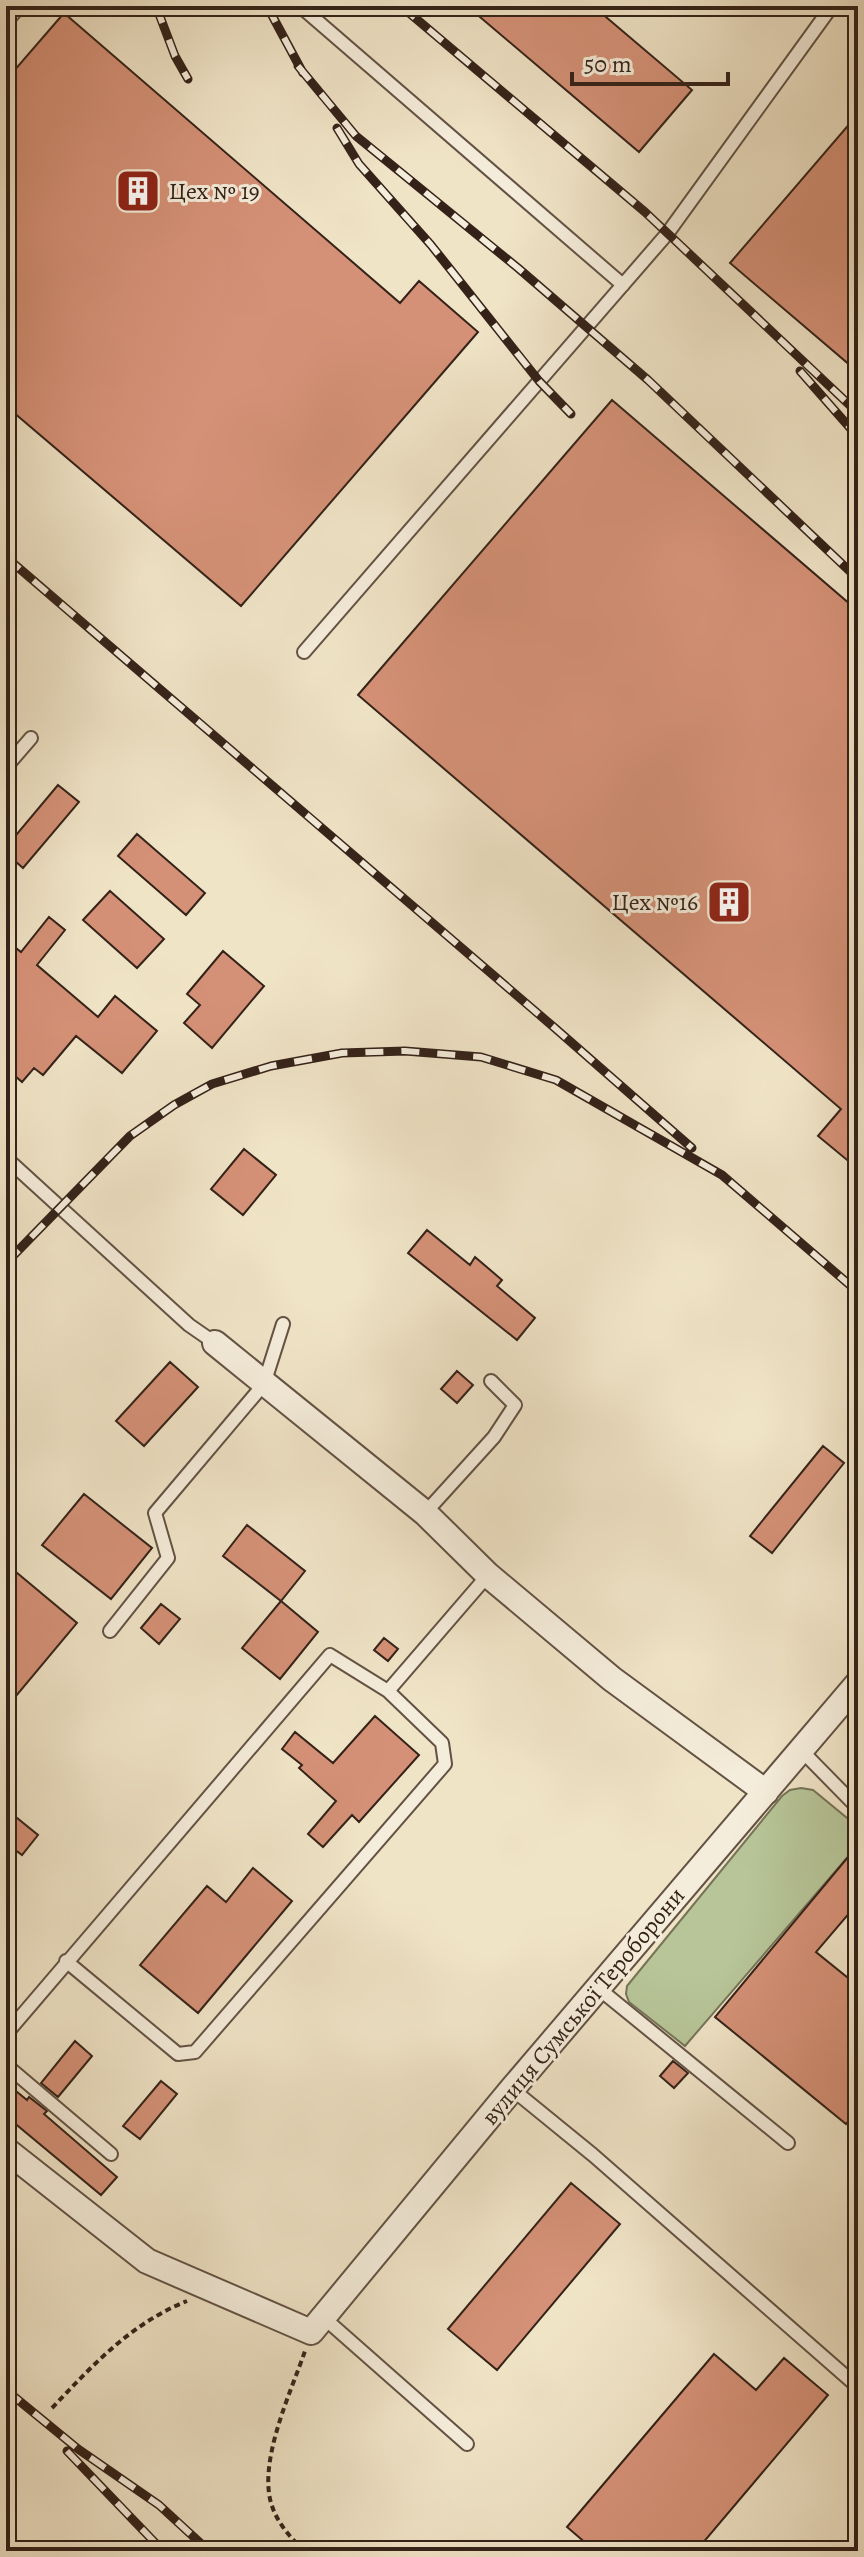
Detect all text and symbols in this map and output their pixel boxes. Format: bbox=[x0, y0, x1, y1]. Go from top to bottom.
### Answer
scale bar bbox=[572, 36, 728, 86]
text: 50 m bbox=[584, 48, 632, 80]
building icon: Цех № 19 bbox=[114, 167, 162, 215]
place label: Цех № 19 bbox=[169, 175, 260, 207]
building icon: Цех №16 bbox=[705, 878, 753, 926]
place label: Цех №16 bbox=[612, 886, 698, 918]
street label: вулиця Сумської Тероборони bbox=[474, 1880, 692, 2132]

